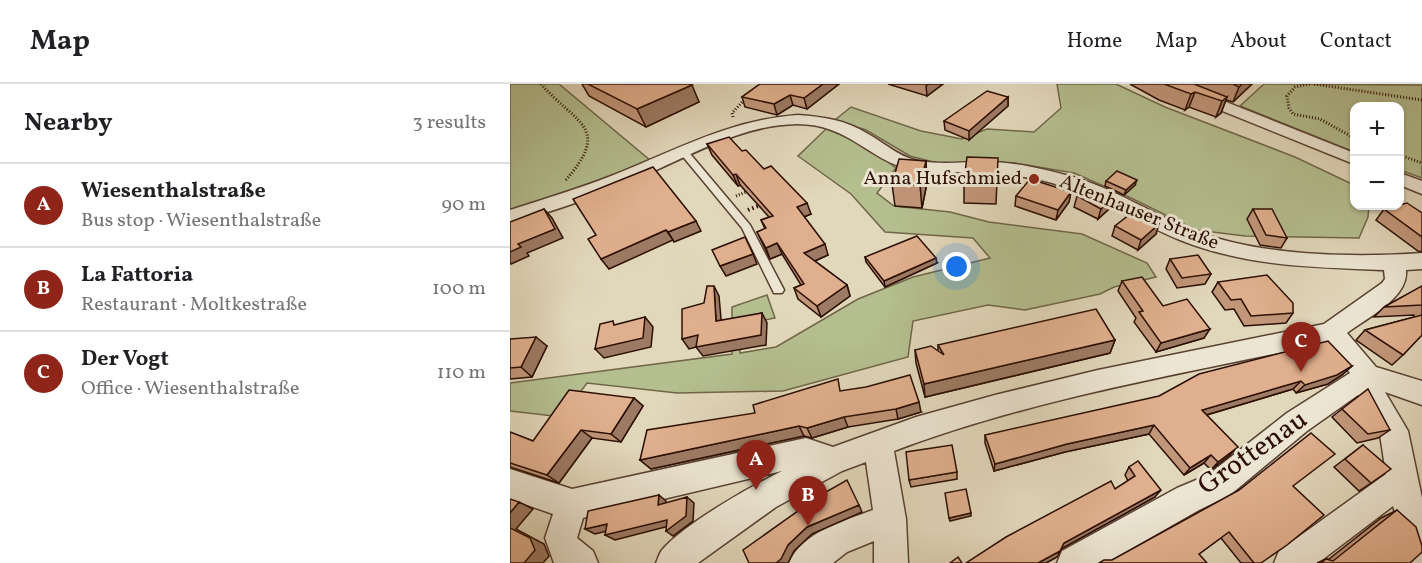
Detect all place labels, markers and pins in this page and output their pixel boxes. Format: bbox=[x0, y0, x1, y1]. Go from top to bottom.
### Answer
place label: Anna Hufschmied bbox=[864, 165, 1022, 193]
marker: Anna Hufschmied bbox=[1027, 172, 1041, 186]
pin: C bbox=[1282, 322, 1320, 372]
pin: A bbox=[736, 440, 776, 490]
pin: B bbox=[788, 476, 828, 526]

